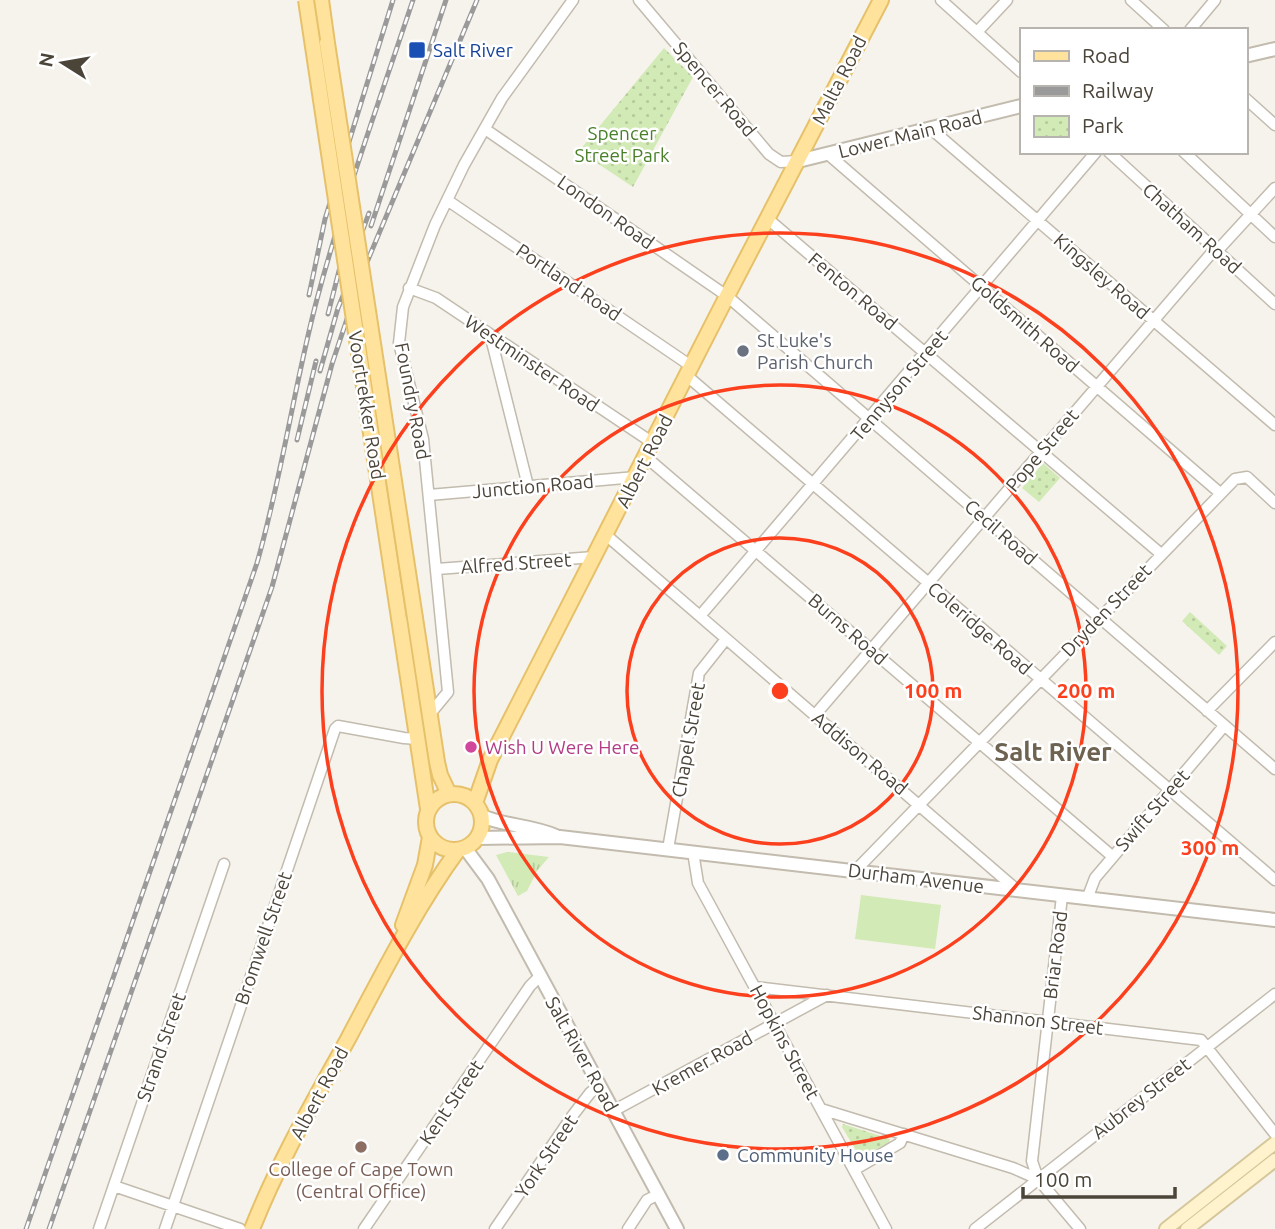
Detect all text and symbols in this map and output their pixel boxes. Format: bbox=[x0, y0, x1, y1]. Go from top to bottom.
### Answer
north arrow bbox=[28, 28, 98, 98]
legend bbox=[1020, 28, 1247, 154]
street label: Malta Road bbox=[807, 32, 871, 128]
street label: Spencer Road bbox=[669, 37, 761, 141]
place label: Salt River bbox=[433, 39, 513, 61]
marker: Salt River bbox=[407, 40, 427, 60]
text: Road bbox=[1082, 43, 1130, 67]
text: N bbox=[34, 51, 58, 69]
text: Railway bbox=[1082, 78, 1154, 102]
street label: Lower Main Road bbox=[836, 105, 984, 163]
text: Park bbox=[1082, 113, 1124, 137]
park label: Spencer Street Park bbox=[574, 122, 670, 166]
street label: London Road bbox=[553, 171, 659, 253]
street label: Chatham Road bbox=[1138, 178, 1246, 278]
street label: Kingsley Road bbox=[1050, 229, 1154, 323]
street label: Portland Road bbox=[512, 239, 626, 325]
street label: Fenton Road bbox=[804, 248, 902, 334]
street label: Goldsmith Road bbox=[967, 271, 1083, 377]
street label: Westminster Road bbox=[461, 310, 603, 416]
street label: Tennyson Street bbox=[846, 324, 952, 445]
street label: Voortrekker Road bbox=[344, 329, 390, 481]
place label: St Luke's Parish Church bbox=[757, 329, 873, 373]
street label: Foundry Road bbox=[391, 341, 435, 461]
marker: St Luke's Parish Church bbox=[735, 343, 751, 359]
street label: Pope Street bbox=[1001, 404, 1083, 496]
street label: Albert Road bbox=[611, 411, 677, 511]
street label: Junction Road bbox=[471, 470, 595, 502]
street label: Cecil Road bbox=[960, 495, 1042, 569]
street label: Alfred Street bbox=[460, 548, 573, 578]
street label: Dryden Street bbox=[1056, 559, 1156, 661]
street label: Coleridge Road bbox=[923, 577, 1037, 679]
street label: Burns Road bbox=[804, 589, 892, 669]
text: 100 m bbox=[904, 678, 962, 702]
text: 200 m bbox=[1057, 678, 1115, 702]
centre of rings bbox=[768, 679, 792, 703]
street label: Chapel Street bbox=[667, 680, 709, 799]
street label: Addison Road bbox=[808, 707, 912, 799]
place label: Wish U Were Here bbox=[485, 736, 640, 758]
district label: Salt River bbox=[994, 737, 1112, 766]
marker: Wish U Were Here bbox=[463, 739, 479, 755]
street label: Swift Street bbox=[1110, 764, 1194, 855]
text: 300 m bbox=[1181, 835, 1239, 859]
street label: Durham Avenue bbox=[847, 859, 985, 897]
street label: Bromwell Street bbox=[230, 868, 296, 1007]
street label: Briar Road bbox=[1039, 909, 1071, 1001]
street label: Hopkins Street bbox=[746, 981, 825, 1103]
street label: Strand Street bbox=[132, 989, 190, 1104]
street label: Salt River Road bbox=[541, 993, 623, 1115]
street label: Shannon Street bbox=[971, 1001, 1105, 1039]
street label: Kremer Road bbox=[648, 1026, 756, 1100]
street label: Albert Road bbox=[285, 1043, 353, 1143]
street label: Aubrey Street bbox=[1088, 1053, 1195, 1143]
street label: Kent Street bbox=[415, 1055, 488, 1149]
street label: York Street bbox=[510, 1110, 582, 1202]
marker: College of Cape Town (Central Office) bbox=[353, 1139, 369, 1155]
place label: Community House bbox=[737, 1144, 894, 1166]
marker: Community House bbox=[715, 1147, 731, 1163]
scale bar bbox=[1023, 1156, 1175, 1200]
place label: College of Cape Town (Central Office) bbox=[268, 1158, 454, 1202]
text: 100 m bbox=[1034, 1167, 1092, 1191]

